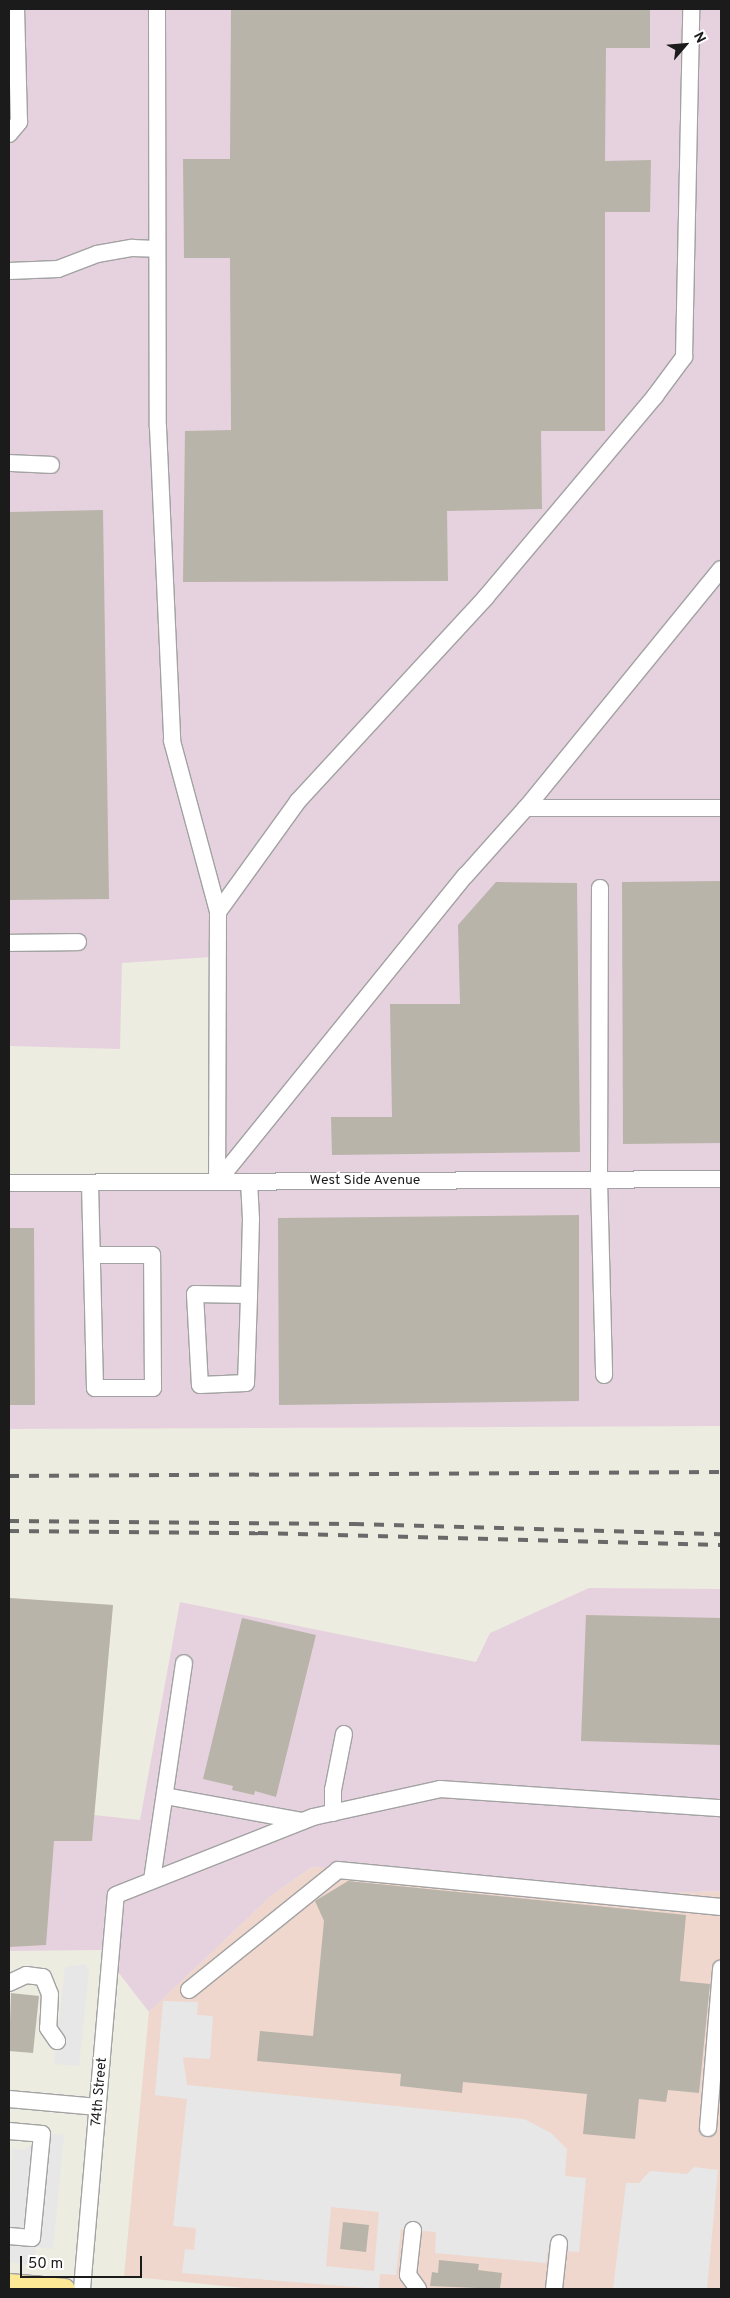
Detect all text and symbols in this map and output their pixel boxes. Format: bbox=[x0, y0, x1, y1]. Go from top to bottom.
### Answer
north arrow bbox=[660, 20, 710, 70]
text: N bbox=[689, 30, 709, 46]
street label: West Side Avenue bbox=[309, 1173, 421, 1189]
street label: 74th Street bbox=[89, 2057, 111, 2127]
scale bar bbox=[22, 2246, 145, 2278]
text: 50 m bbox=[28, 2255, 63, 2274]

